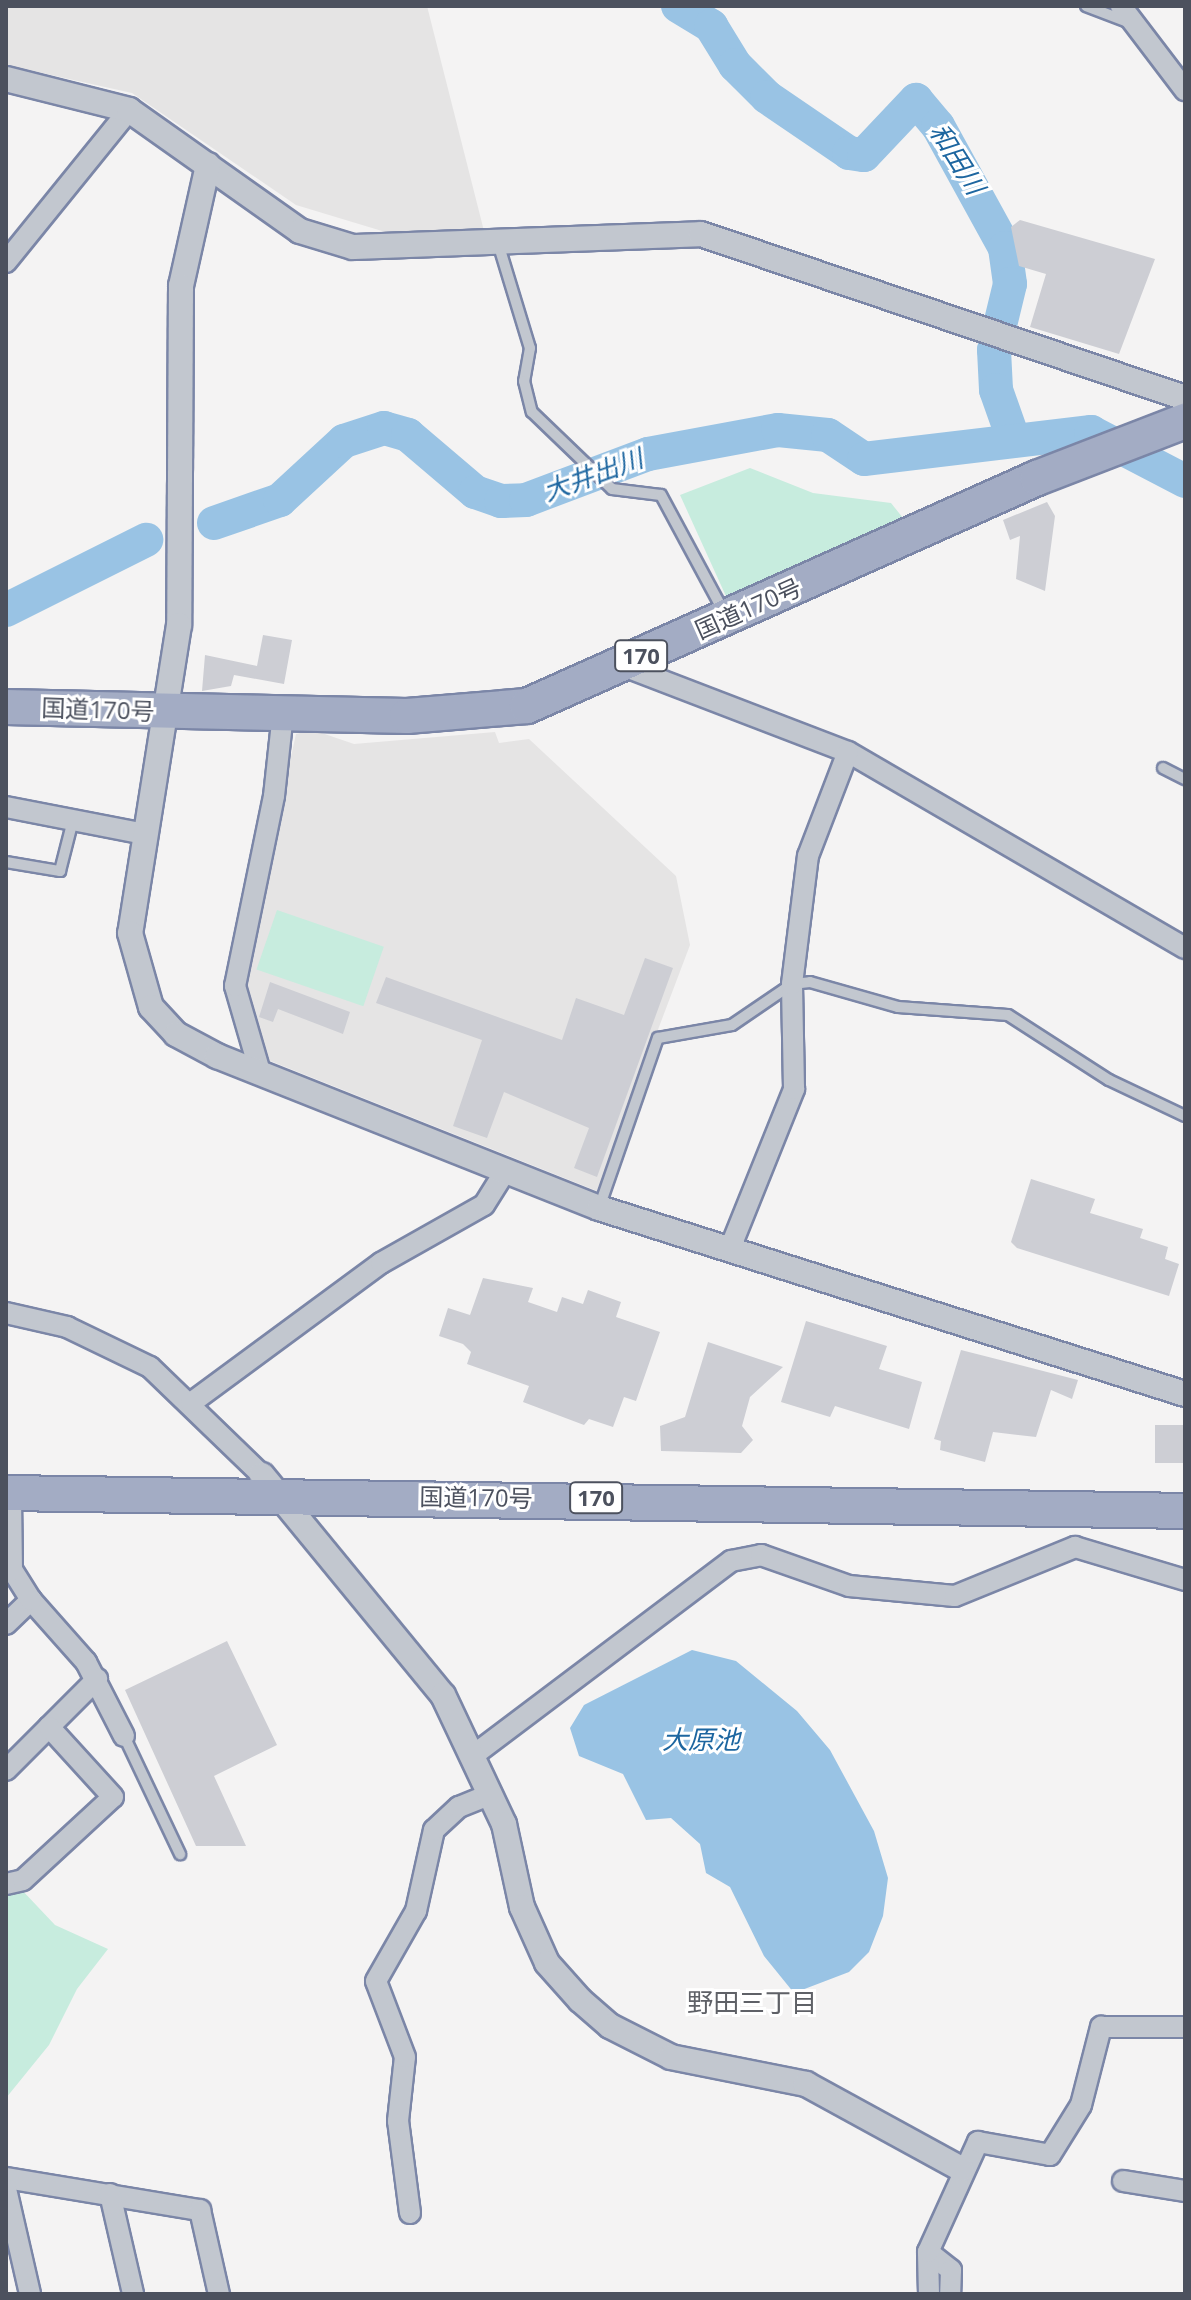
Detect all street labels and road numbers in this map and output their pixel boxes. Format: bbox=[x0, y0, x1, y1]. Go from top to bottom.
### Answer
street label: 国道170号 bbox=[690, 572, 806, 644]
road number: 170 bbox=[613, 638, 669, 674]
street label: 国道170号 bbox=[41, 693, 155, 725]
road number: 170 bbox=[568, 1480, 624, 1516]
street label: 国道170号 bbox=[419, 1482, 533, 1512]

